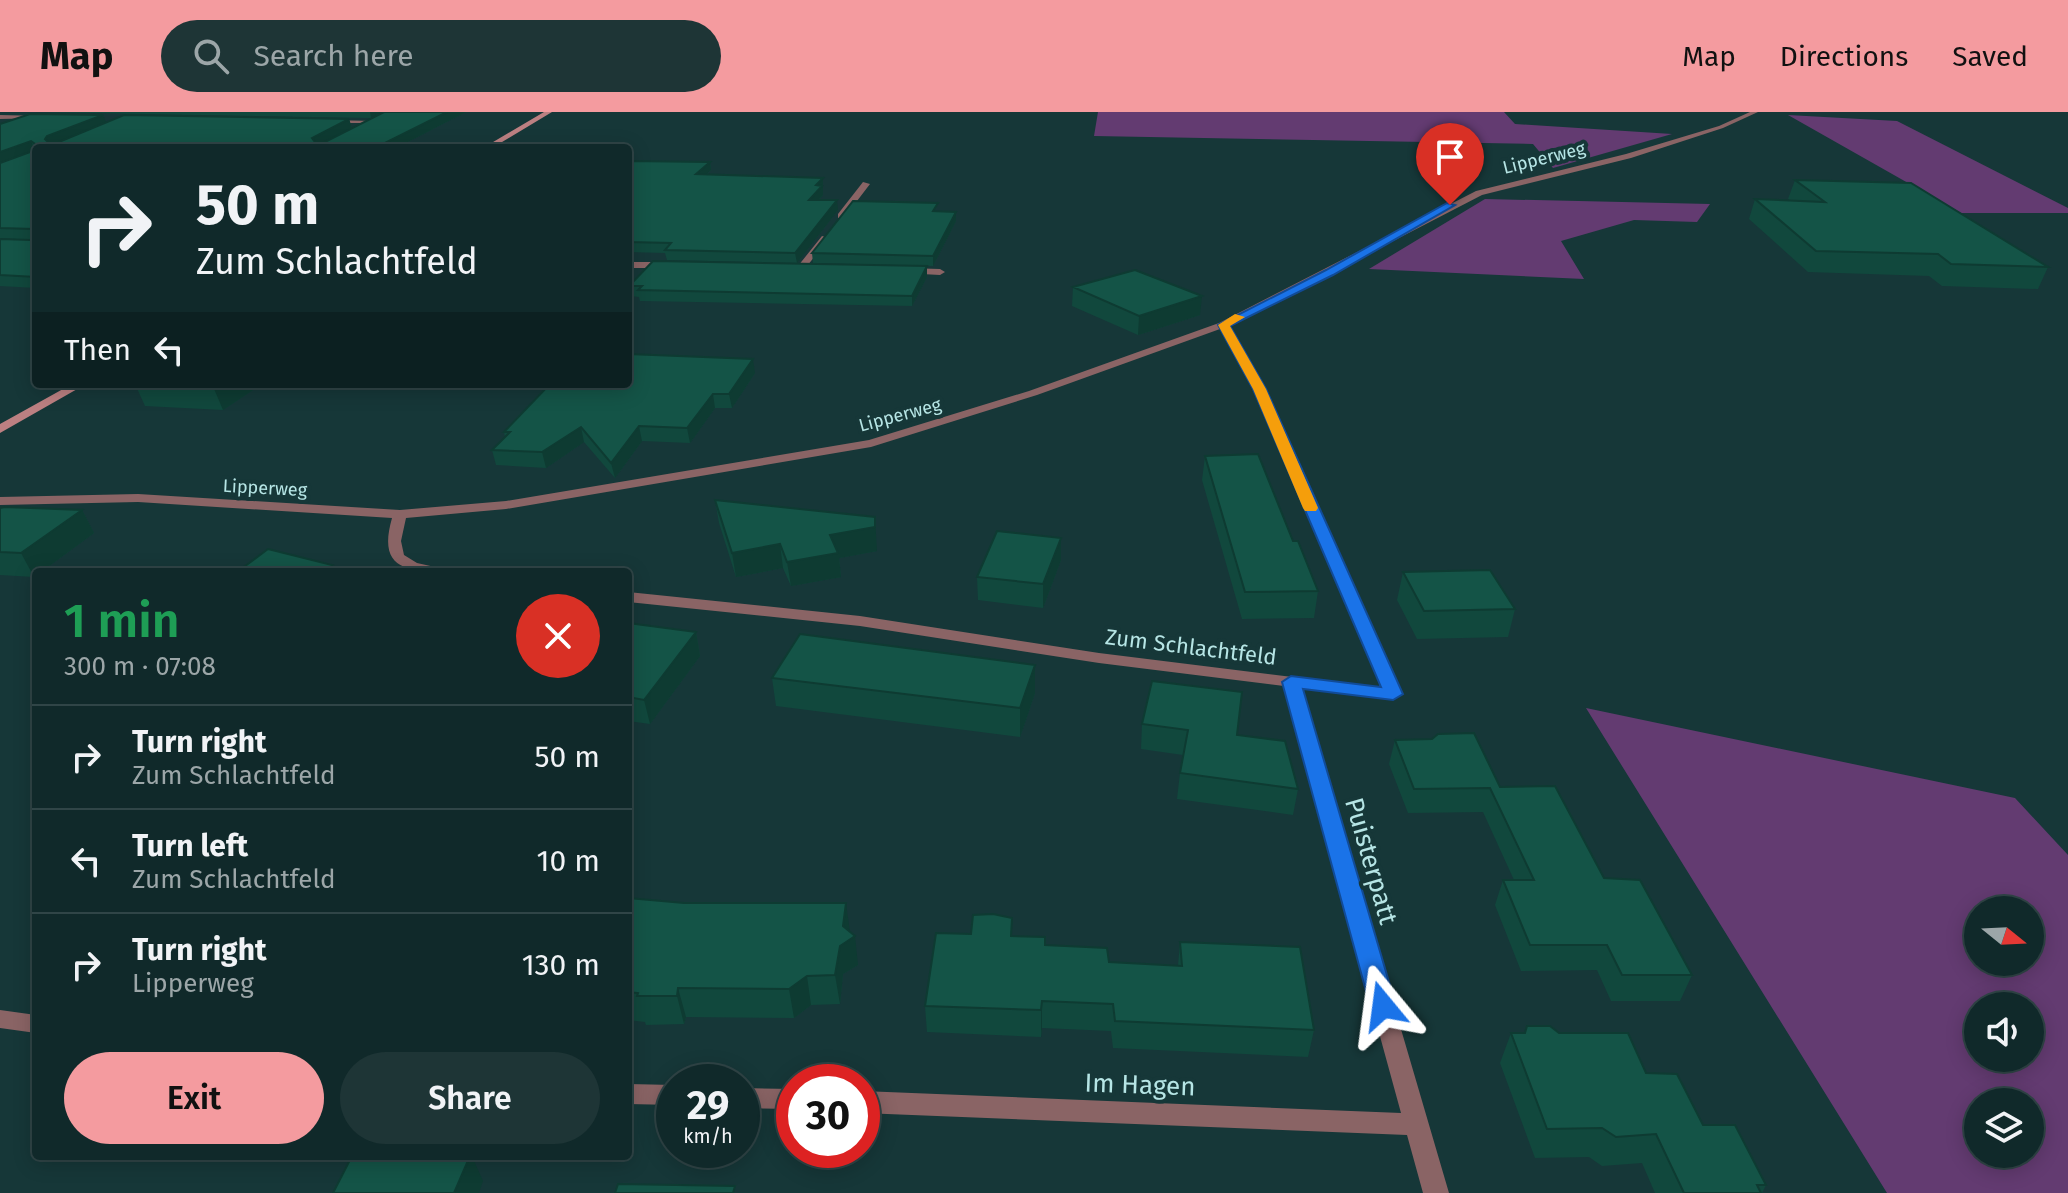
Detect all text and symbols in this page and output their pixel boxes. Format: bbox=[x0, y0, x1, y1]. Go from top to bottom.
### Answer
search box bbox=[161, 20, 721, 92]
text: Map bbox=[40, 33, 113, 79]
icon: search bbox=[189, 34, 233, 78]
text: Search here bbox=[253, 38, 414, 74]
text: Map bbox=[1682, 40, 1736, 73]
text: Directions bbox=[1780, 40, 1908, 73]
text: Saved bbox=[1952, 40, 2028, 73]
pin bbox=[1416, 123, 1484, 205]
icon: arrive bbox=[1428, 135, 1472, 179]
street label: Lipperweg bbox=[1500, 137, 1588, 179]
text: 50 m bbox=[196, 172, 319, 239]
icon: right bbox=[64, 176, 168, 280]
text: Zum Schlachtfeld bbox=[196, 240, 478, 284]
icon: left bbox=[147, 328, 191, 372]
text: Then bbox=[64, 332, 131, 368]
street label: Lipperweg bbox=[856, 393, 944, 437]
street label: Lipperweg bbox=[222, 475, 308, 501]
text: 1 min bbox=[64, 592, 180, 650]
button: close bbox=[516, 594, 600, 678]
street label: Zum Schlachtfeld bbox=[1104, 623, 1278, 671]
text: 300 m · 07:08 bbox=[64, 651, 216, 682]
text: Turn right bbox=[132, 724, 267, 760]
icon: right bbox=[64, 735, 108, 779]
text: 50 m bbox=[535, 739, 600, 775]
text: Zum Schlachtfeld bbox=[132, 760, 336, 791]
street label: Puisterpatt bbox=[1338, 794, 1404, 928]
text: Turn left bbox=[132, 828, 248, 864]
icon: left bbox=[64, 839, 108, 883]
text: 10 m bbox=[537, 843, 600, 879]
text: Zum Schlachtfeld bbox=[132, 864, 336, 895]
north arrow bbox=[1964, 896, 2044, 976]
map controls bbox=[1964, 896, 2044, 1168]
text: Turn right bbox=[132, 932, 267, 968]
icon: right bbox=[64, 943, 108, 987]
text: 130 m bbox=[522, 947, 600, 983]
position arrow bbox=[1341, 964, 1425, 1048]
text: Lipperweg bbox=[132, 968, 254, 999]
button: sound bbox=[1964, 992, 2044, 1072]
button: Exit bbox=[64, 1052, 324, 1144]
button: Share bbox=[340, 1052, 600, 1144]
speed limit sign: 30 bbox=[776, 1064, 880, 1168]
street label: Im Hagen bbox=[1084, 1068, 1196, 1102]
text: 29 bbox=[687, 1082, 729, 1130]
button: layers bbox=[1964, 1088, 2044, 1168]
text: km/h bbox=[683, 1124, 733, 1148]

